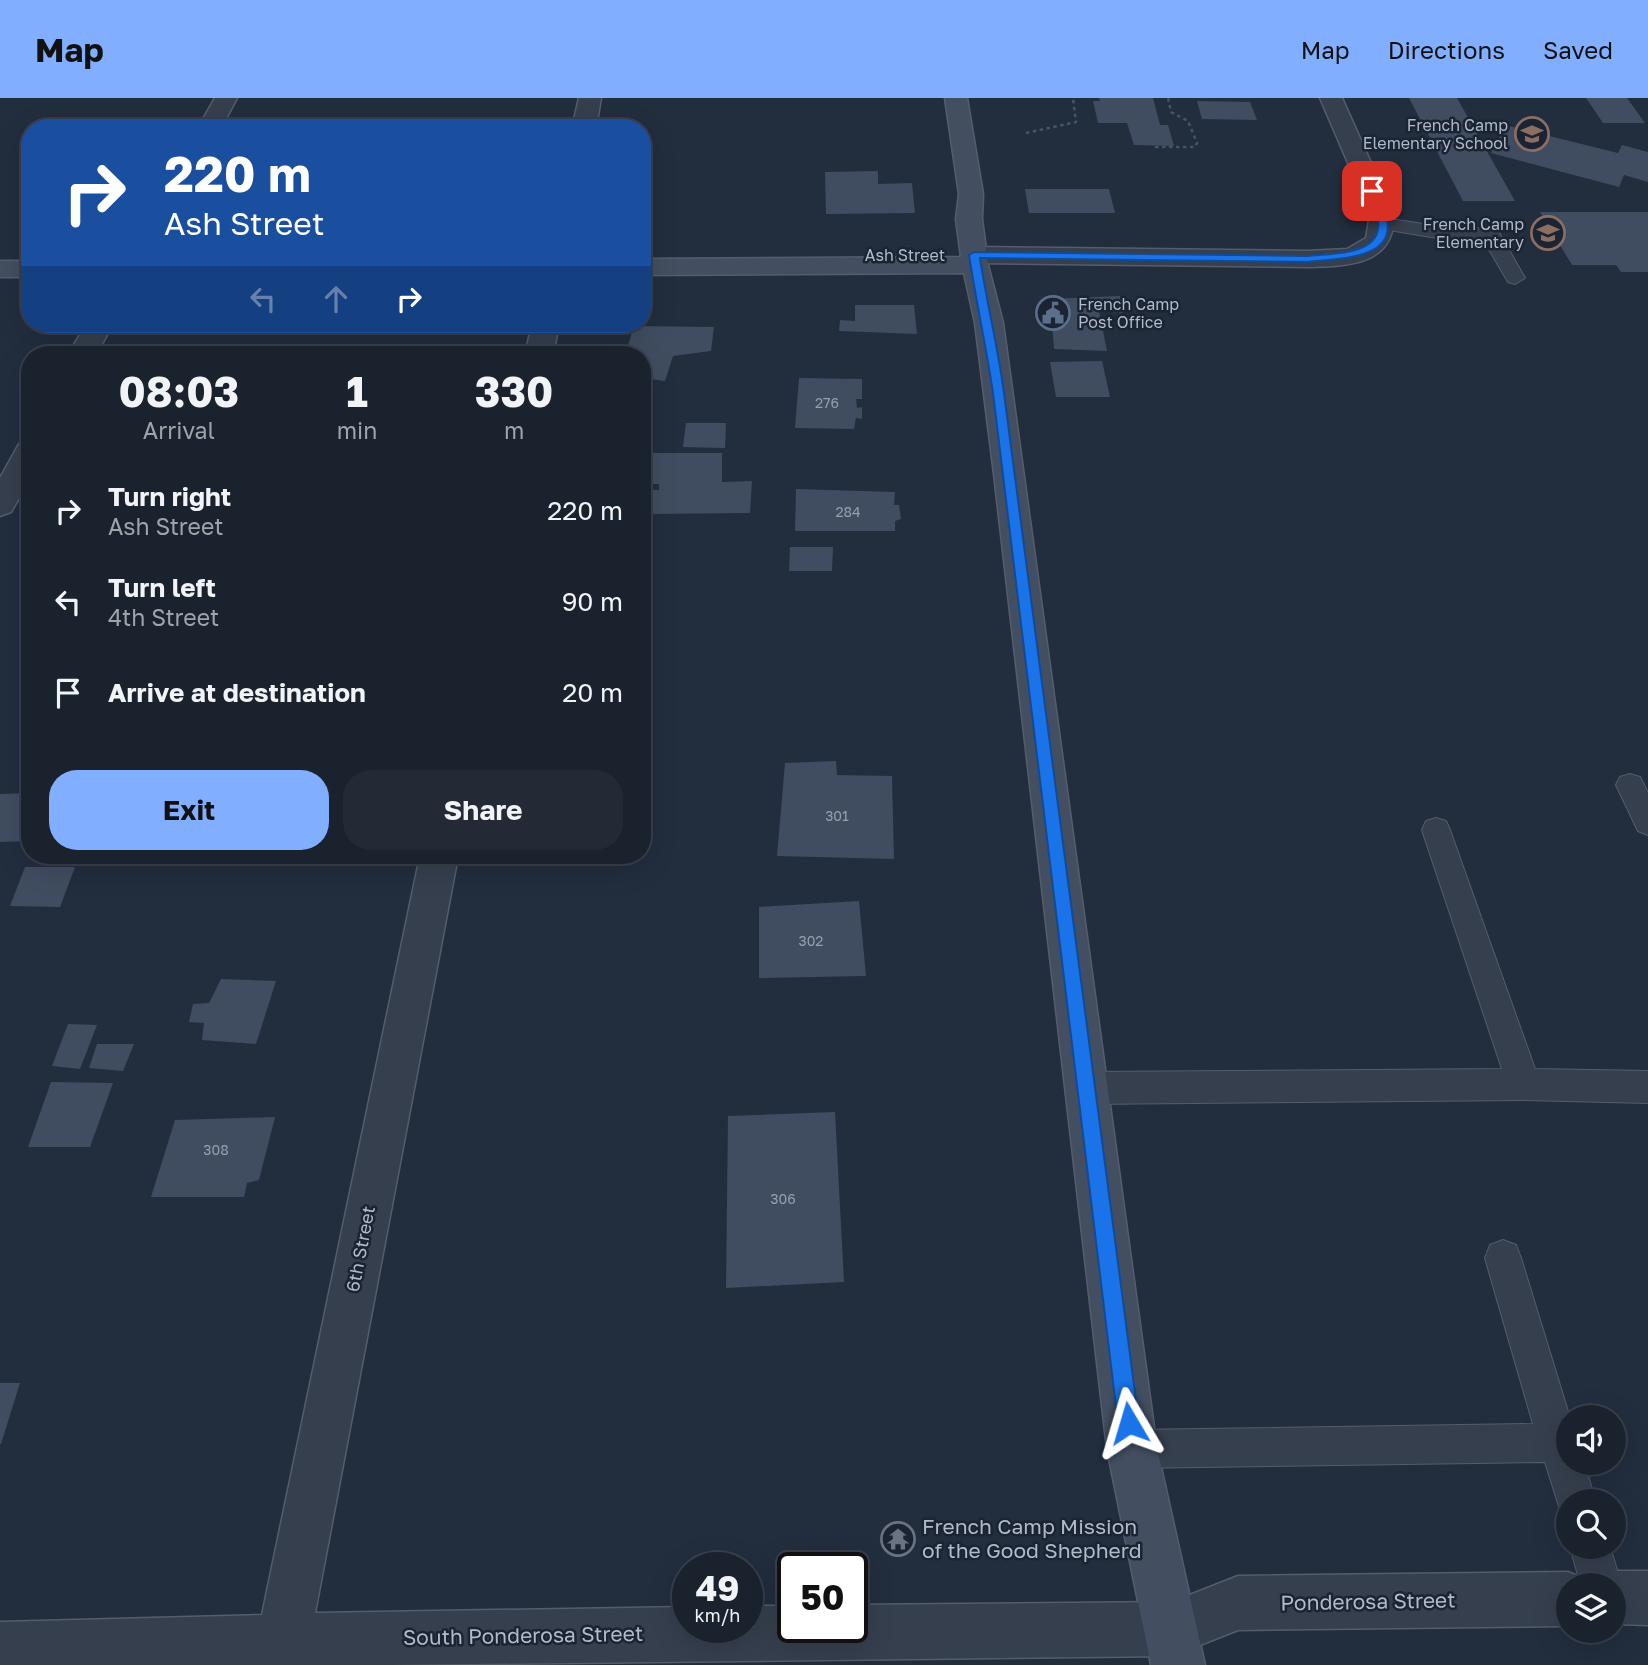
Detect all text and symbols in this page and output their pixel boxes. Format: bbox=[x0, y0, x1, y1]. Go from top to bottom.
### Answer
text: Map bbox=[35, 30, 104, 69]
text: Map bbox=[1301, 35, 1350, 64]
text: Directions bbox=[1388, 35, 1505, 64]
text: Saved bbox=[1543, 35, 1613, 64]
place label: French Camp Elementary School bbox=[1363, 115, 1508, 153]
school or university icon: French Camp Elementary School bbox=[1513, 115, 1551, 153]
text: 220 m bbox=[164, 144, 311, 203]
icon: right bbox=[49, 147, 140, 238]
pin bbox=[1342, 161, 1402, 221]
icon: arrive bbox=[1353, 172, 1391, 210]
text: Ash Street bbox=[164, 204, 325, 242]
place label: French Camp Elementary bbox=[1423, 214, 1524, 252]
school or university icon: French Camp Elementary bbox=[1529, 214, 1567, 252]
street label: Ash Street bbox=[865, 245, 945, 265]
icon: left bbox=[244, 280, 282, 318]
icon: ahead bbox=[317, 280, 355, 318]
icon: right bbox=[390, 280, 428, 318]
public building icon: French Camp Post Office bbox=[1034, 294, 1072, 332]
place label: French Camp Post Office bbox=[1078, 294, 1179, 332]
text: 08:03 bbox=[119, 366, 239, 416]
text: 1 bbox=[346, 366, 368, 416]
text: 330 bbox=[475, 366, 553, 416]
house number: 276 bbox=[815, 394, 839, 411]
text: Arrival bbox=[143, 416, 215, 444]
text: min bbox=[337, 416, 377, 444]
text: m bbox=[504, 416, 524, 444]
text: Turn right bbox=[108, 481, 231, 512]
icon: right bbox=[49, 492, 87, 530]
text: 220 m bbox=[547, 495, 623, 526]
house number: 284 bbox=[835, 503, 861, 520]
text: Ash Street bbox=[108, 512, 223, 540]
text: Turn left bbox=[108, 572, 216, 603]
icon: left bbox=[49, 583, 87, 621]
text: 90 m bbox=[562, 586, 623, 617]
text: 4th Street bbox=[108, 603, 219, 631]
icon: arrive bbox=[49, 674, 87, 712]
text: Arrive at destination bbox=[108, 677, 366, 708]
text: 20 m bbox=[562, 677, 623, 708]
button: Exit bbox=[49, 770, 329, 850]
button: Share bbox=[343, 770, 623, 850]
house number: 301 bbox=[825, 807, 849, 824]
house number: 302 bbox=[799, 932, 824, 949]
house number: 308 bbox=[203, 1141, 229, 1158]
house number: 306 bbox=[770, 1190, 796, 1207]
street label: 6th Street bbox=[341, 1204, 379, 1294]
position arrow bbox=[1092, 1386, 1166, 1460]
map controls bbox=[1556, 1405, 1626, 1643]
button: sound bbox=[1556, 1405, 1626, 1475]
button: search bbox=[1556, 1489, 1626, 1559]
place label: French Camp Mission of the Good Shepherd bbox=[922, 1513, 1142, 1563]
temple icon: French Camp Mission of the Good Shepherd bbox=[879, 1520, 917, 1558]
speed limit sign: 50 bbox=[777, 1552, 868, 1643]
text: 49 bbox=[695, 1567, 740, 1609]
button: layers bbox=[1556, 1573, 1626, 1643]
street label: Ponderosa Street bbox=[1280, 1586, 1456, 1616]
text: km/h bbox=[695, 1604, 740, 1626]
street label: South Ponderosa Street bbox=[403, 1620, 643, 1650]

